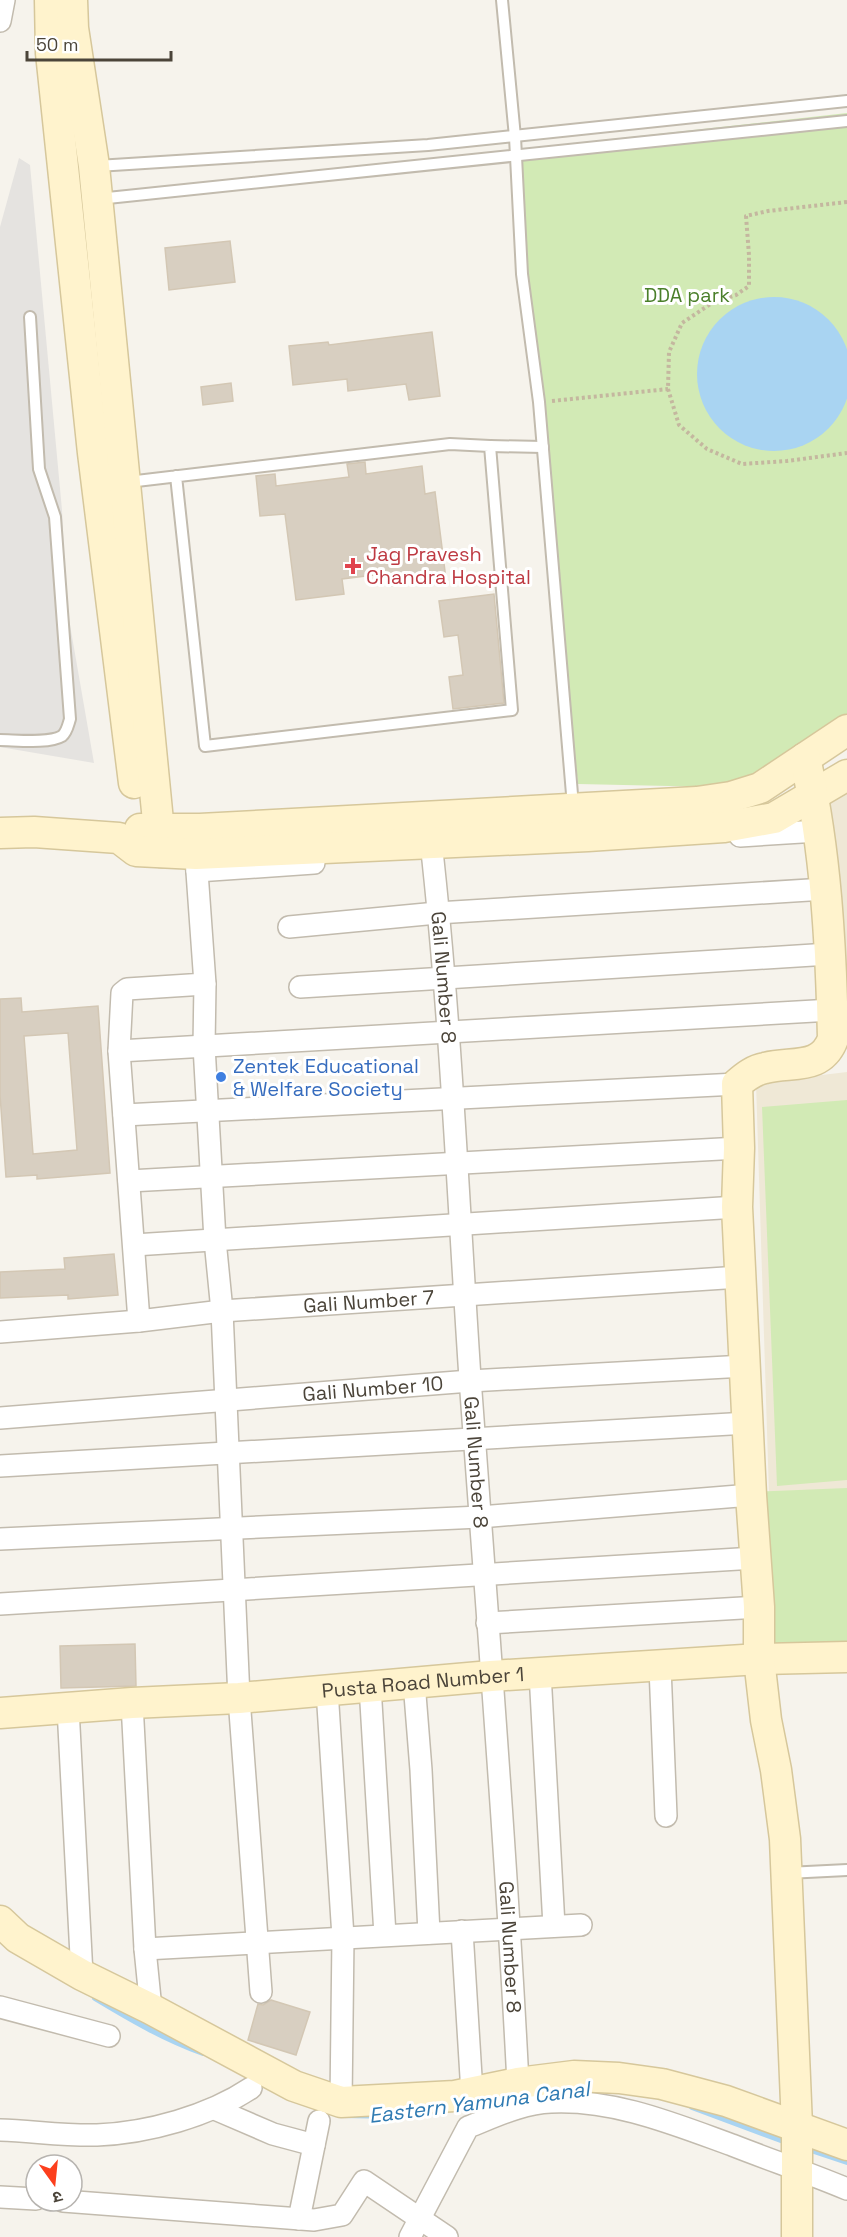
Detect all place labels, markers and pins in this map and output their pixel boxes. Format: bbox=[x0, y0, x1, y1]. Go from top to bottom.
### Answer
place label: Jag Pravesh Chandra Hospital bbox=[366, 541, 531, 590]
marker: Jag Pravesh Chandra Hospital bbox=[344, 557, 362, 575]
place label: Zentek Educational & Welfare Society bbox=[233, 1053, 419, 1102]
marker: Zentek Educational & Welfare Society bbox=[214, 1070, 228, 1084]

